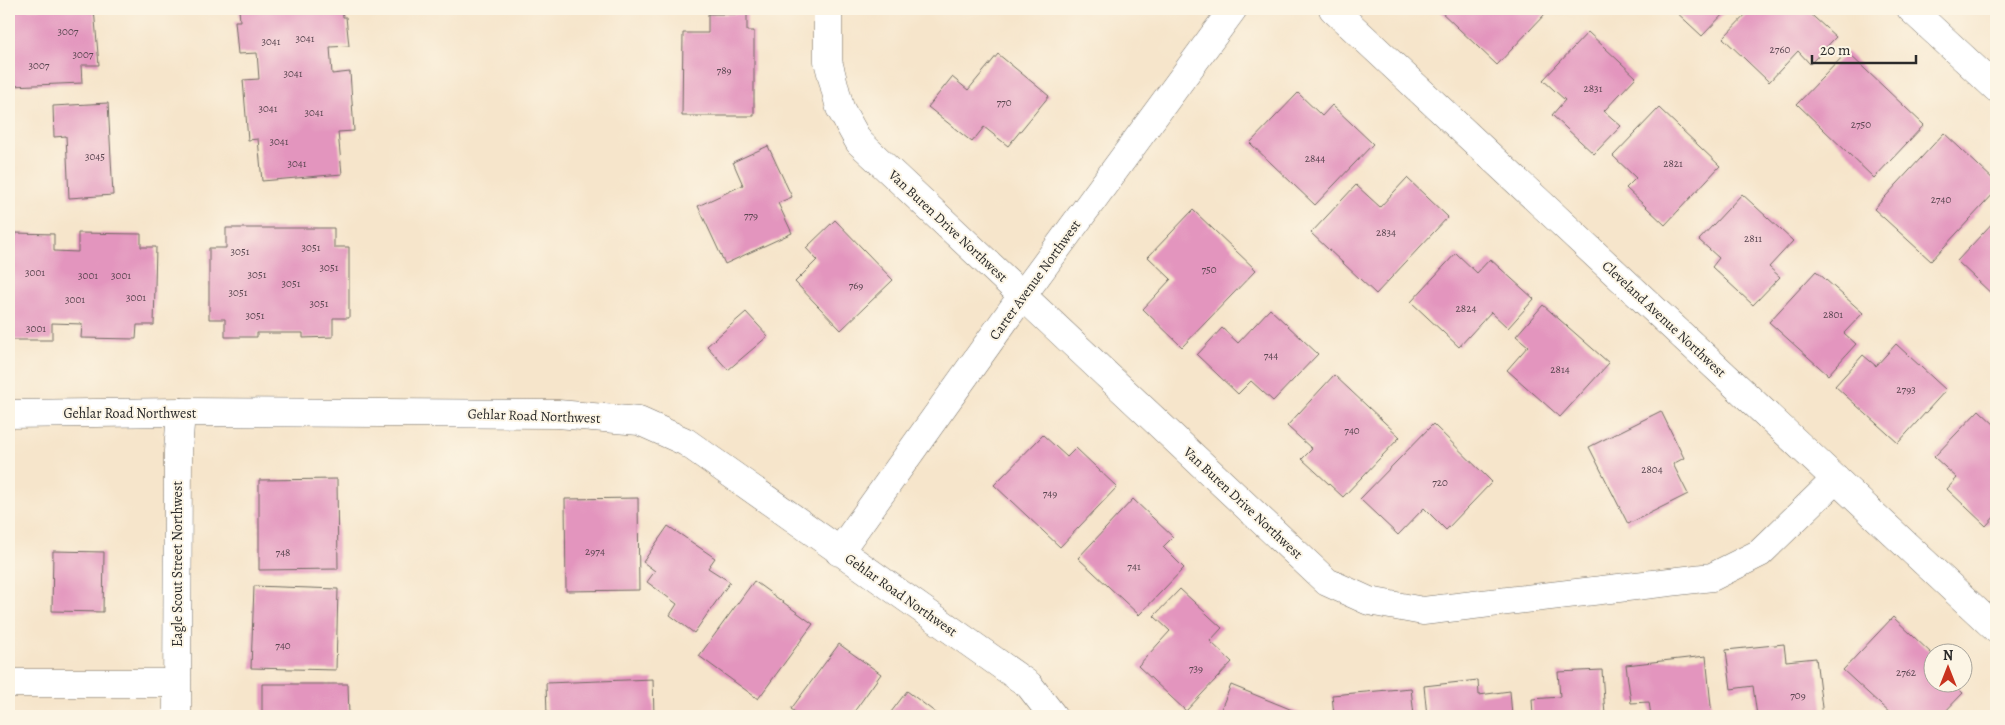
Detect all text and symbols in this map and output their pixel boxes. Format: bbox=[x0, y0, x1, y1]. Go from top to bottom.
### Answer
house number: 3007 bbox=[58, 24, 79, 39]
house number: 3041 bbox=[295, 31, 315, 46]
scale bar bbox=[1812, 32, 1916, 64]
house number: 3041 bbox=[261, 34, 281, 49]
text: 20 m bbox=[1820, 40, 1851, 60]
house number: 2760 bbox=[1770, 42, 1791, 57]
house number: 3007 bbox=[73, 47, 94, 62]
house number: 3007 bbox=[29, 58, 50, 73]
house number: 789 bbox=[717, 63, 731, 78]
house number: 3041 bbox=[283, 66, 303, 81]
house number: 2831 bbox=[1584, 81, 1603, 96]
house number: 770 bbox=[996, 95, 1012, 110]
house number: 3041 bbox=[258, 101, 278, 116]
house number: 3041 bbox=[304, 105, 324, 120]
house number: 2750 bbox=[1851, 117, 1871, 132]
house number: 3041 bbox=[269, 134, 289, 149]
house number: 3045 bbox=[85, 149, 105, 164]
house number: 2844 bbox=[1305, 151, 1325, 166]
house number: 3041 bbox=[287, 156, 307, 171]
house number: 2821 bbox=[1663, 156, 1683, 171]
street label: Van Buren Drive Northwest bbox=[884, 165, 1012, 287]
house number: 2740 bbox=[1931, 192, 1951, 207]
house number: 779 bbox=[744, 208, 758, 223]
street label: Carter Avenue Northwest bbox=[985, 216, 1085, 344]
house number: 2834 bbox=[1376, 225, 1396, 240]
house number: 2811 bbox=[1744, 231, 1762, 246]
house number: 3051 bbox=[302, 240, 321, 255]
house number: 3051 bbox=[231, 244, 250, 259]
street label: Cleveland Avenue Northwest bbox=[1598, 256, 1730, 382]
house number: 3051 bbox=[320, 260, 339, 275]
house number: 750 bbox=[1201, 262, 1217, 277]
house number: 3001 bbox=[25, 265, 45, 280]
house number: 3051 bbox=[248, 267, 267, 282]
house number: 3001 bbox=[78, 268, 98, 283]
house number: 3001 bbox=[111, 268, 131, 283]
house number: 3051 bbox=[282, 276, 301, 291]
house number: 769 bbox=[849, 278, 863, 293]
house number: 3051 bbox=[229, 285, 248, 300]
house number: 3001 bbox=[126, 290, 146, 305]
house number: 3001 bbox=[65, 292, 85, 307]
house number: 3051 bbox=[310, 296, 329, 311]
house number: 2824 bbox=[1456, 301, 1476, 316]
house number: 2801 bbox=[1823, 307, 1843, 322]
house number: 3051 bbox=[246, 308, 265, 323]
house number: 3001 bbox=[26, 321, 46, 336]
house number: 744 bbox=[1264, 348, 1278, 363]
house number: 2814 bbox=[1550, 362, 1570, 377]
house number: 2793 bbox=[1896, 382, 1916, 397]
street label: Gehlar Road Northwest bbox=[64, 404, 197, 423]
street label: Gehlar Road Northwest bbox=[467, 404, 601, 428]
house number: 740 bbox=[1344, 423, 1360, 438]
street label: Van Buren Drive Northwest bbox=[1179, 442, 1307, 564]
house number: 2804 bbox=[1641, 462, 1663, 477]
house number: 720 bbox=[1432, 475, 1448, 490]
street label: Eagle Scout Street Northwest bbox=[168, 481, 187, 647]
house number: 749 bbox=[1043, 486, 1057, 501]
house number: 2974 bbox=[585, 544, 605, 559]
house number: 748 bbox=[276, 545, 290, 560]
street label: Gehlar Road Northwest bbox=[841, 549, 961, 641]
house number: 741 bbox=[1127, 559, 1141, 574]
house number: 740 bbox=[275, 638, 291, 653]
north arrow bbox=[1922, 642, 1972, 692]
text: N bbox=[1943, 646, 1953, 665]
house number: 739 bbox=[1189, 661, 1203, 676]
house number: 2762 bbox=[1896, 665, 1916, 680]
house number: 709 bbox=[1790, 688, 1806, 703]

